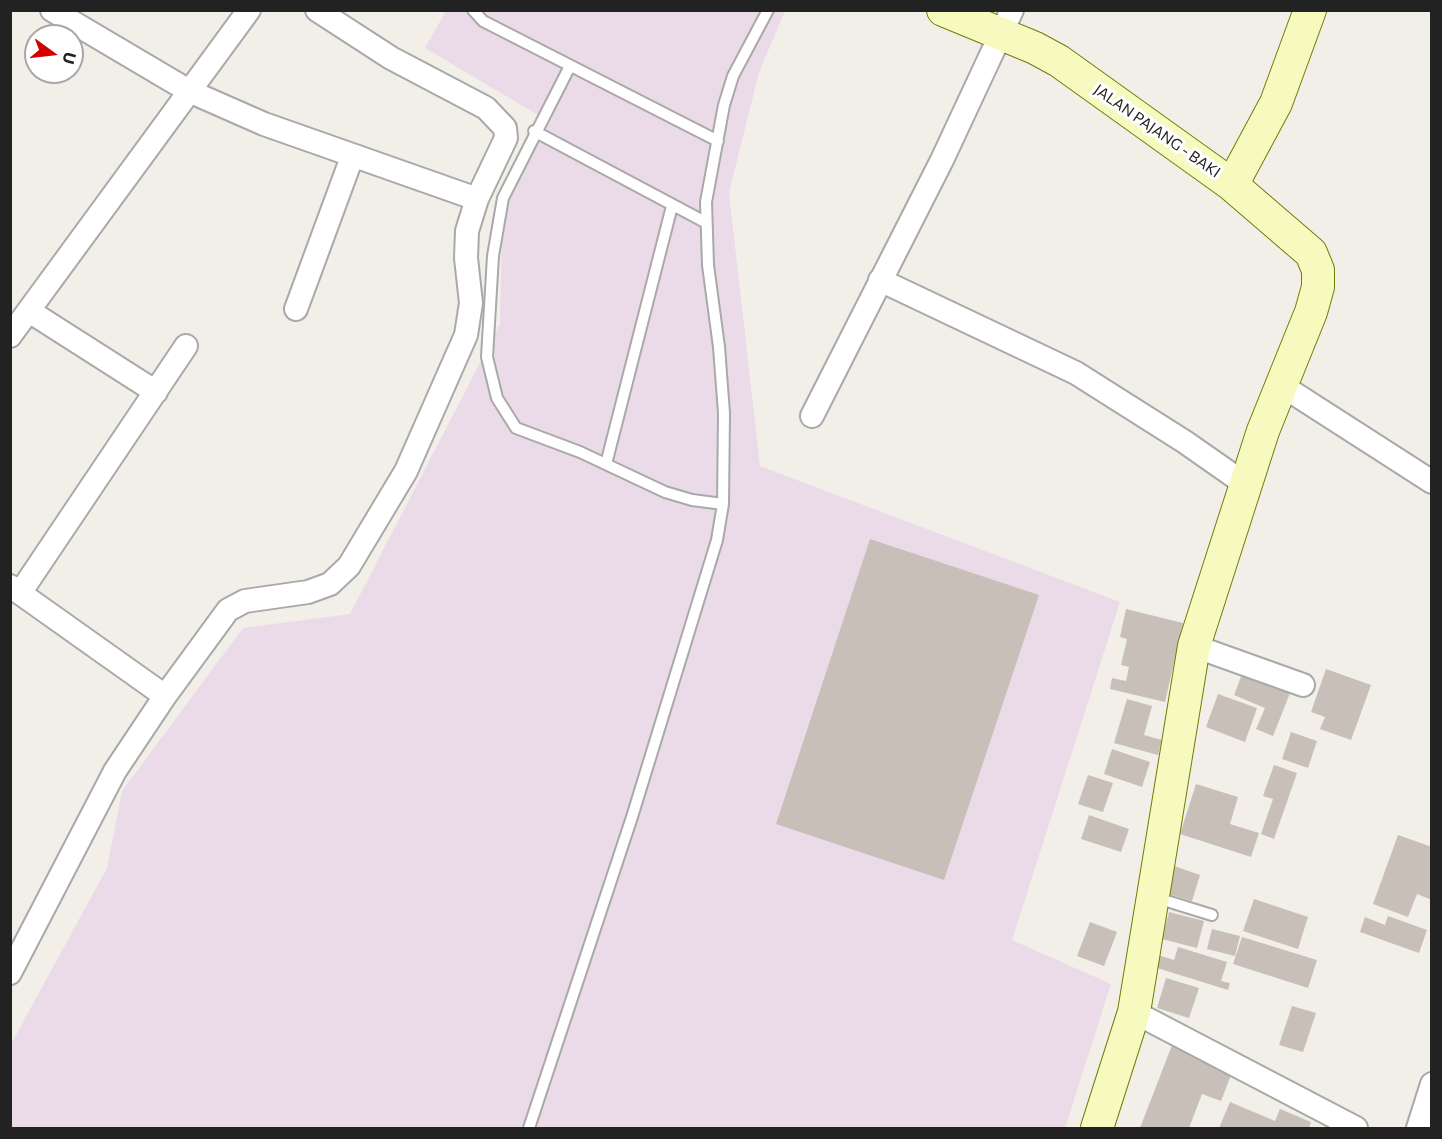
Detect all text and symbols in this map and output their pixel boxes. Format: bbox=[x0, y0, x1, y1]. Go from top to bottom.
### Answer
north arrow bbox=[24, 24, 84, 84]
text: U bbox=[59, 50, 81, 66]
street label: JALAN PAJANG - BAKI bbox=[1090, 81, 1224, 181]

